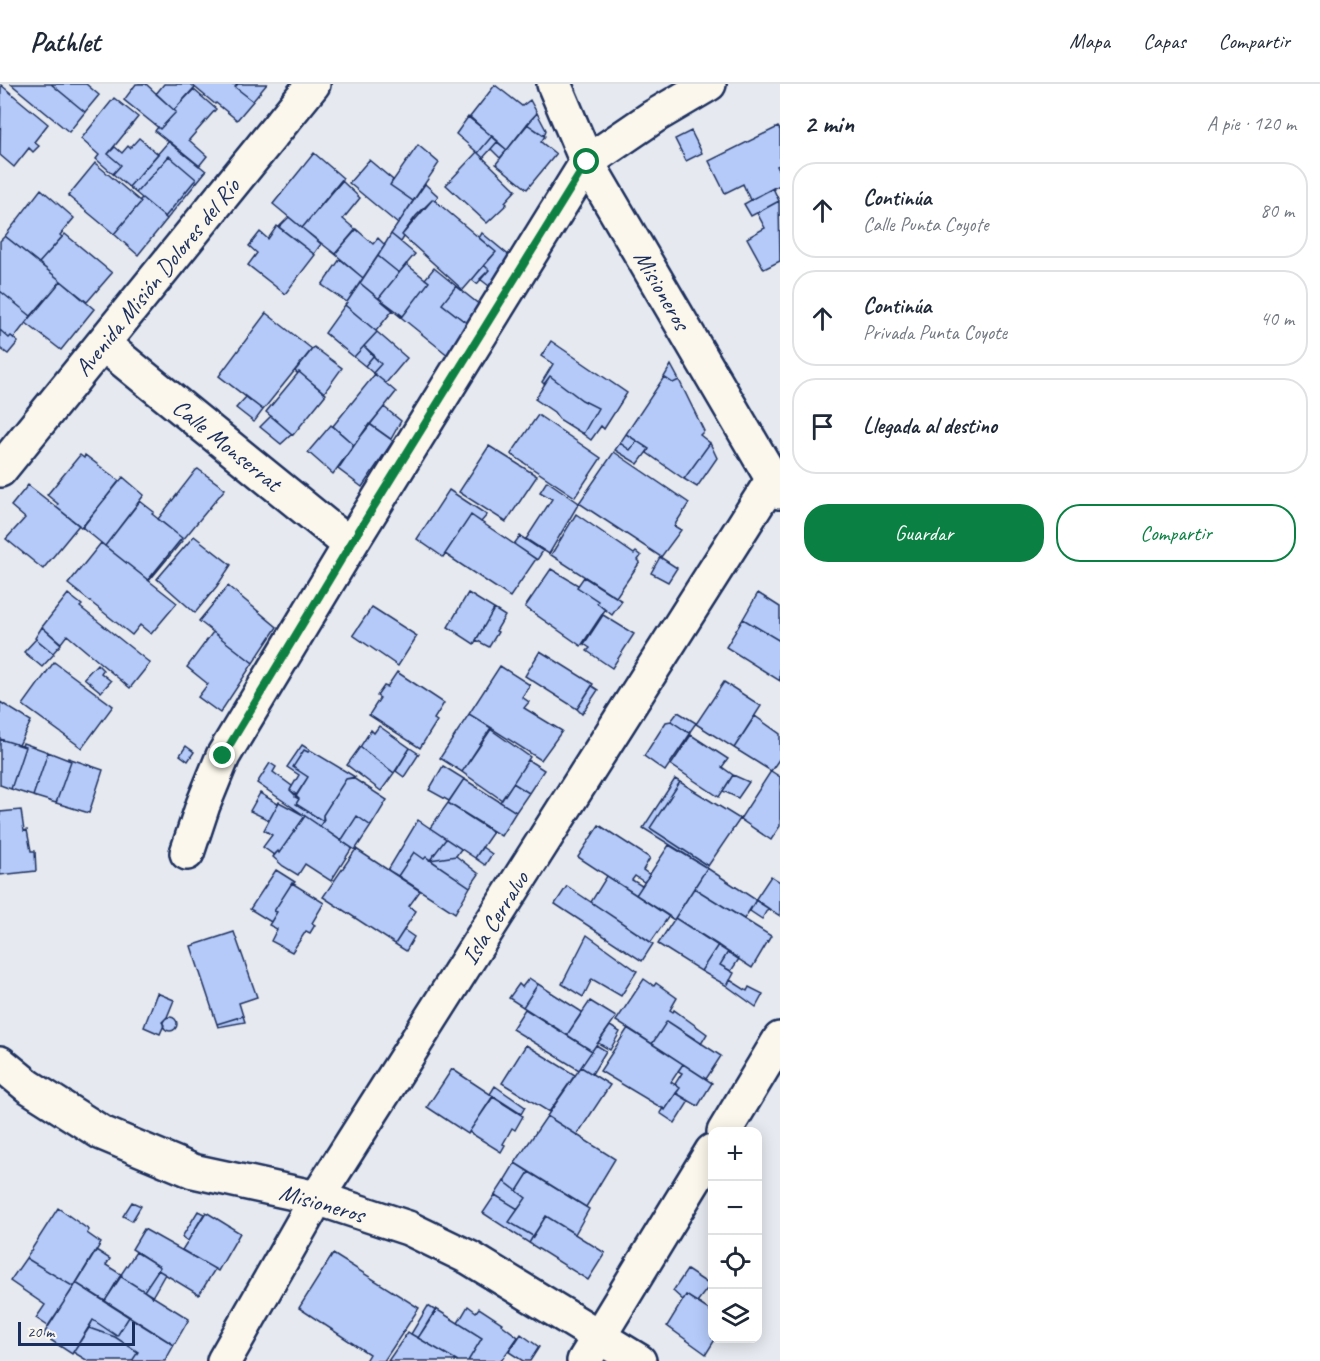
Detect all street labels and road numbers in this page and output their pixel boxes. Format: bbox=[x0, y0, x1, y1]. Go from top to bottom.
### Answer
street label: Avenida Misión Dolores del Río bbox=[68, 171, 247, 382]
street label: Misioneros bbox=[627, 245, 698, 338]
street label: Calle Monserrat bbox=[167, 392, 289, 499]
street label: Isla Cerralvo bbox=[455, 864, 536, 970]
street label: Misioneros bbox=[276, 1177, 371, 1230]

